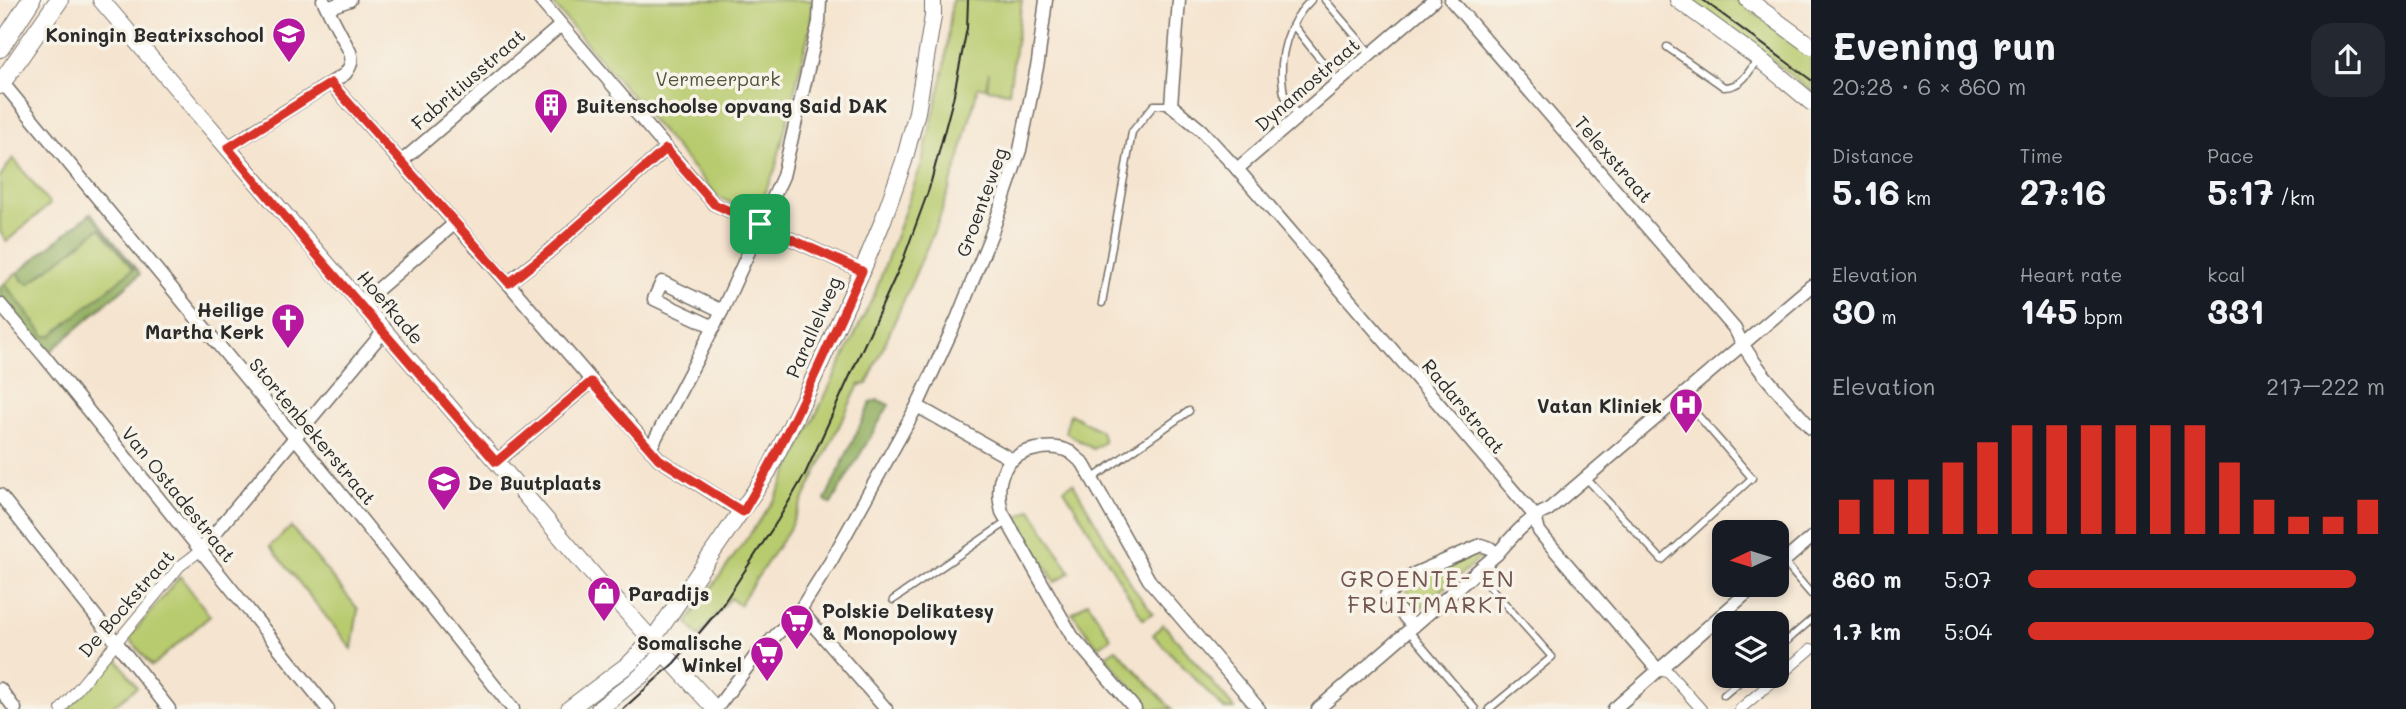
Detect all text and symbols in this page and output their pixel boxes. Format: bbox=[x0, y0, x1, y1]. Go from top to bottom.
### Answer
school or university icon: Koningin Beatrixschool bbox=[270, 15, 308, 64]
text: Evening run bbox=[1832, 20, 2056, 70]
place label: Koningin Beatrixschool bbox=[46, 22, 264, 47]
street label: Fabritiusstraat bbox=[406, 23, 530, 135]
button: share bbox=[2311, 23, 2385, 97]
street label: Dynamostraat bbox=[1249, 32, 1365, 136]
park label: Vermeerpark bbox=[656, 66, 780, 91]
text: 20:28 · 6 × 860 m bbox=[1832, 71, 2026, 101]
building icon: Buitenschoolse opvang Said DAK bbox=[532, 86, 570, 135]
place label: Buitenschoolse opvang Said DAK bbox=[576, 93, 887, 118]
street label: Telexstraat bbox=[1569, 110, 1659, 208]
text: Distance bbox=[1832, 143, 1914, 168]
text: Time bbox=[2020, 143, 2063, 168]
text: Pace bbox=[2207, 143, 2254, 168]
street label: Groenteweg bbox=[950, 144, 1012, 260]
text: 5.16 bbox=[1832, 168, 1900, 214]
text: 27:16 bbox=[2020, 168, 2107, 214]
text: 5:17 bbox=[2207, 168, 2274, 214]
text: km bbox=[1900, 185, 1931, 210]
text: /km bbox=[2274, 185, 2315, 210]
pin bbox=[730, 194, 790, 254]
icon: arrive bbox=[741, 205, 779, 243]
text: Elevation bbox=[1832, 262, 1917, 287]
text: Heart rate bbox=[2020, 262, 2122, 287]
text: kcal bbox=[2207, 262, 2245, 287]
street label: Hoefkade bbox=[352, 265, 430, 349]
street label: Parallelweg bbox=[780, 272, 846, 382]
text: 30 bbox=[1832, 287, 1876, 333]
text: 145 bbox=[2020, 287, 2078, 333]
text: 331 bbox=[2207, 287, 2265, 333]
place label: Heilige Martha Kerk bbox=[145, 297, 264, 344]
church icon: Heilige Martha Kerk bbox=[269, 301, 307, 350]
text: m bbox=[1876, 304, 1897, 329]
text: bpm bbox=[2078, 304, 2123, 329]
street label: Stortenbekerstraat bbox=[244, 352, 382, 510]
street label: Radarstraat bbox=[1417, 353, 1511, 459]
text: Elevation bbox=[1832, 371, 1935, 401]
text: 217–222 m bbox=[2266, 371, 2385, 401]
hospital icon: Vatan Kliniek bbox=[1667, 386, 1705, 435]
place label: Vatan Kliniek bbox=[1537, 393, 1662, 418]
street label: Van Ostadestraat bbox=[116, 421, 242, 567]
school or university icon: De Buutplaats bbox=[425, 463, 463, 512]
place label: De Buutplaats bbox=[468, 470, 601, 495]
north arrow bbox=[1712, 520, 1788, 597]
map controls bbox=[1712, 520, 1789, 688]
street label: De Bockstraat bbox=[72, 544, 180, 662]
district label: GROENTE- EN FRUITMARKT bbox=[1340, 563, 1516, 619]
text: 860 m bbox=[1832, 564, 1902, 594]
text: 5:07 bbox=[1944, 564, 1992, 594]
shop icon: Paradijs bbox=[585, 574, 623, 623]
place label: Paradijs bbox=[628, 581, 709, 606]
place label: Polskie Delikatesy & Monopolowy bbox=[822, 598, 994, 645]
supermarket icon: Polskie Delikatesy & Monopolowy bbox=[778, 602, 816, 651]
button: layers bbox=[1712, 611, 1789, 688]
text: 1.7 km bbox=[1832, 616, 1901, 646]
text: 5:04 bbox=[1944, 616, 1992, 646]
place label: Somalische Winkel bbox=[637, 630, 742, 677]
supermarket icon: Somalische Winkel bbox=[748, 634, 786, 683]

